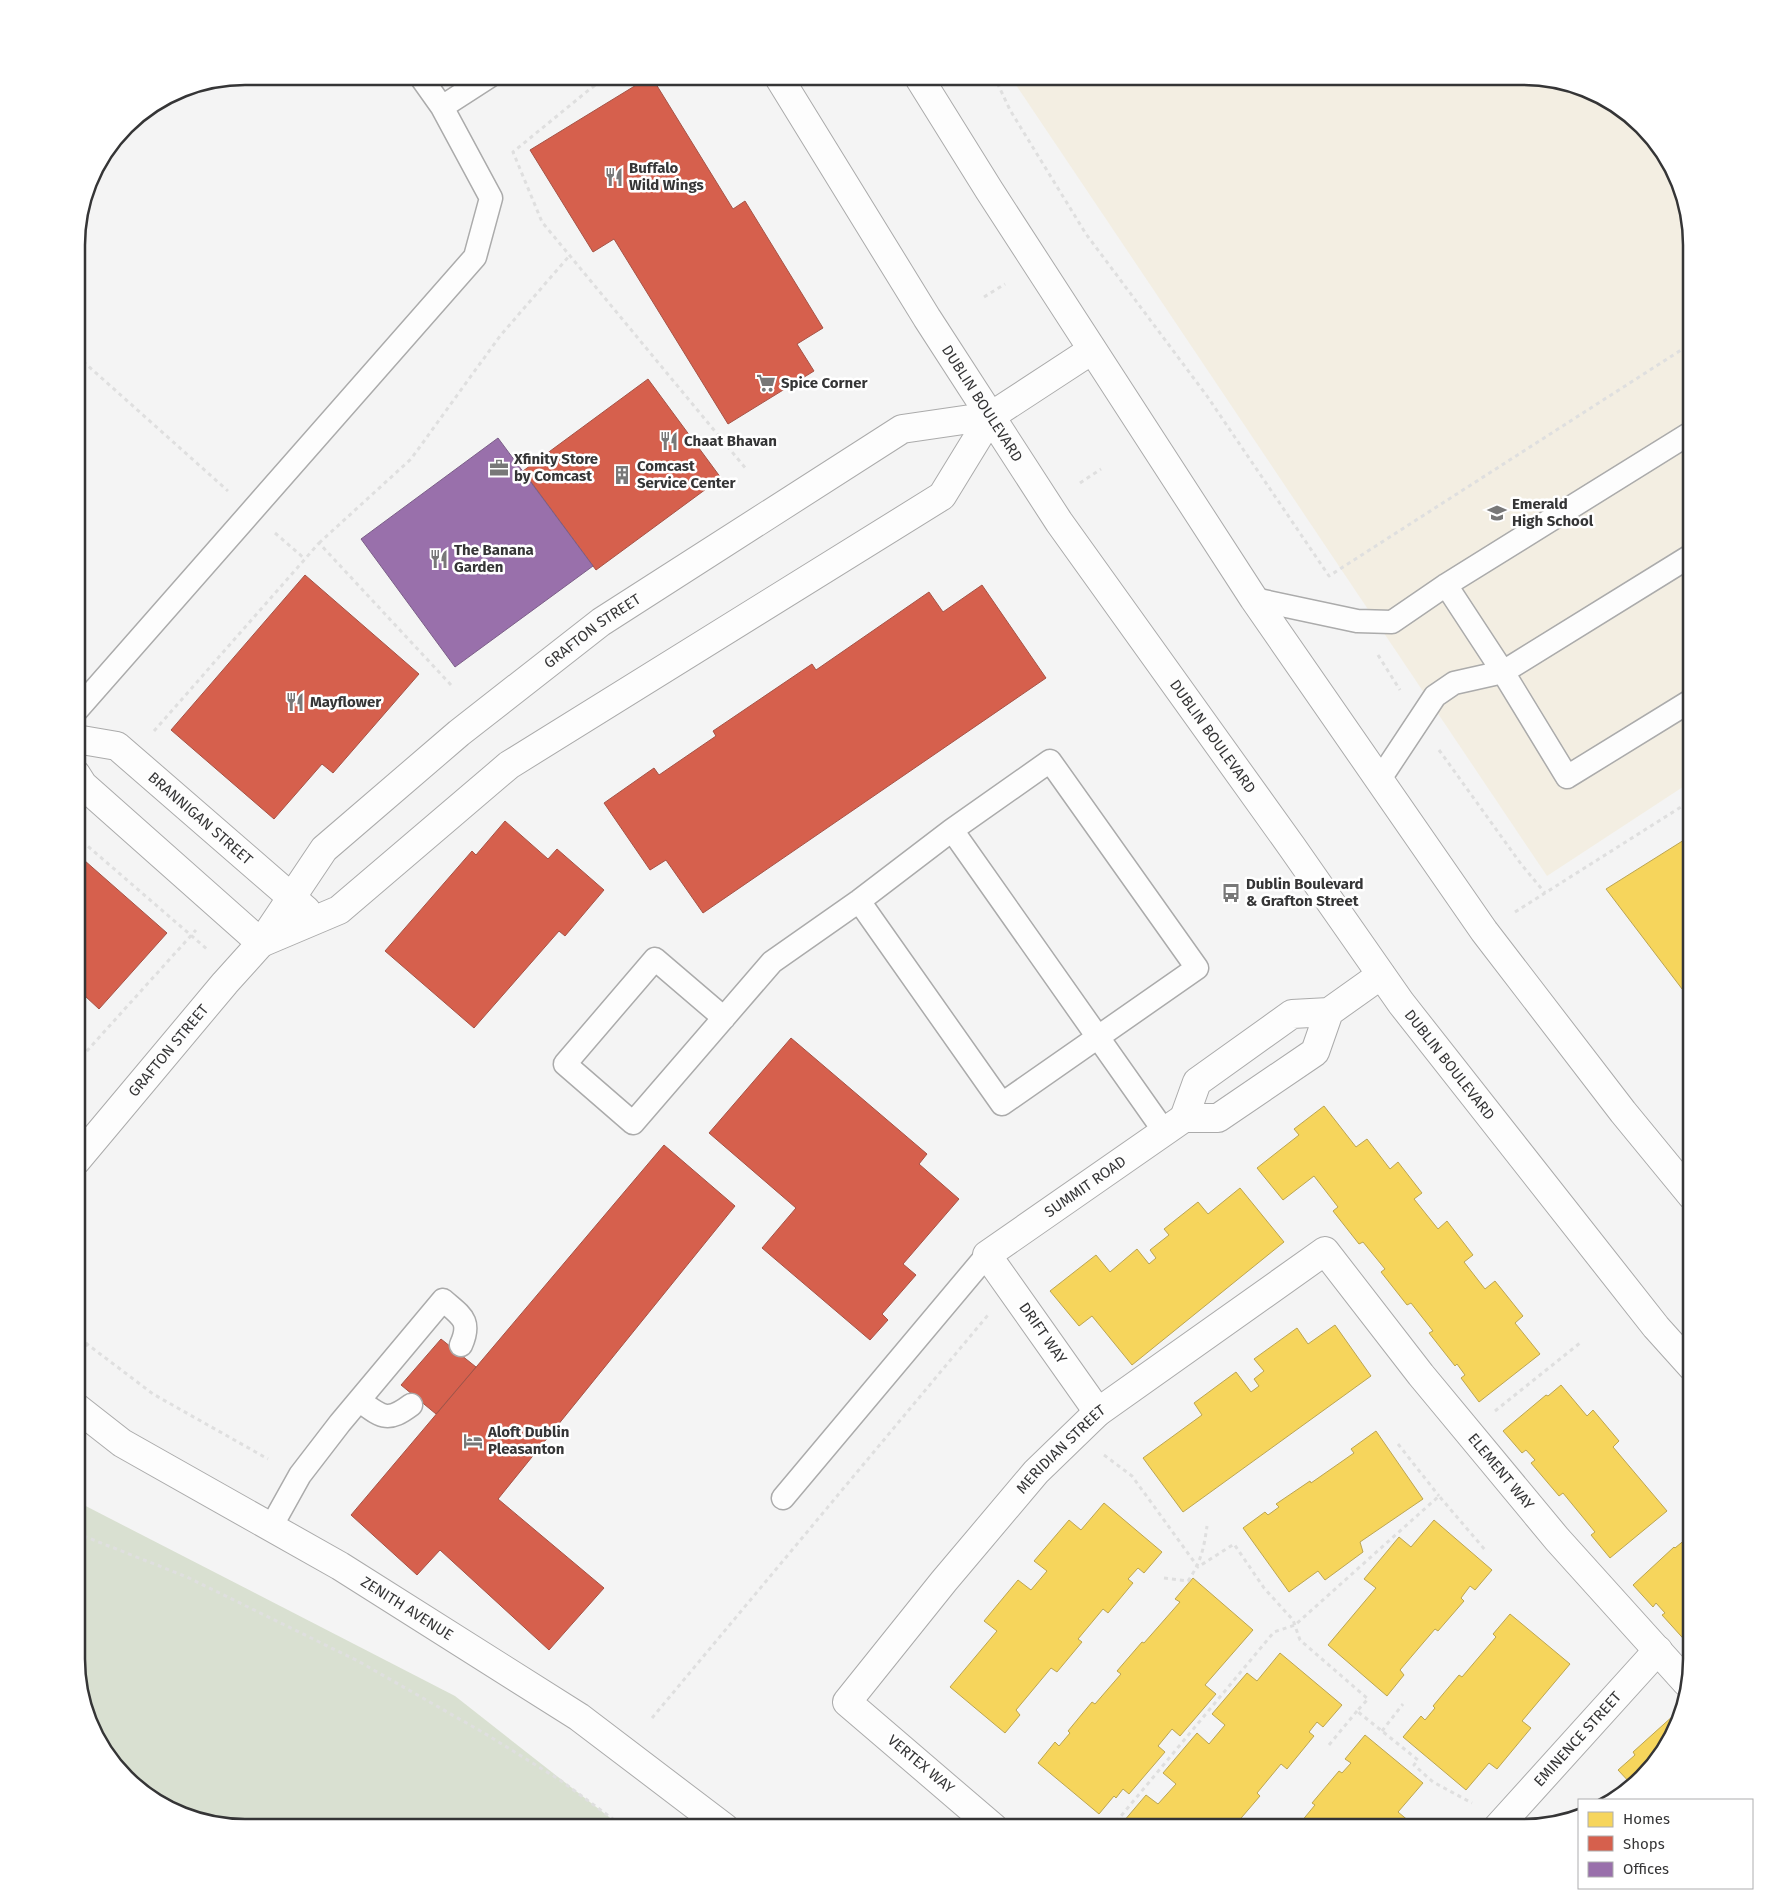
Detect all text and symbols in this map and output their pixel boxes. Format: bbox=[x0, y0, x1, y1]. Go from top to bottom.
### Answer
place label: Buffalo Wild Wings bbox=[629, 159, 704, 194]
restaurant icon: Buffalo Wild Wings bbox=[603, 166, 625, 188]
street label: DUBLIN BOULEVARD bbox=[938, 342, 1027, 465]
supermarket icon: Spice Corner bbox=[755, 372, 777, 394]
place label: Spice Corner bbox=[781, 374, 869, 392]
restaurant icon: Chaat Bhavan bbox=[658, 430, 680, 452]
place label: Chaat Bhavan bbox=[684, 432, 777, 450]
place label: Xfinity Store by Comcast bbox=[513, 450, 598, 485]
office icon: Xfinity Store by Comcast bbox=[488, 457, 510, 479]
place label: Comcast Service Center bbox=[637, 457, 737, 492]
building icon: Comcast Service Center bbox=[611, 464, 633, 486]
place label: Emerald High School bbox=[1512, 495, 1594, 530]
school or university icon: Emerald High School bbox=[1486, 502, 1508, 524]
place label: The Banana Garden bbox=[454, 541, 534, 576]
restaurant icon: The Banana Garden bbox=[428, 548, 450, 570]
street label: GRAFTON STREET bbox=[540, 590, 644, 672]
street label: DUBLIN BOULEVARD bbox=[1166, 676, 1259, 797]
restaurant icon: Mayflower bbox=[284, 691, 306, 713]
place label: Mayflower bbox=[310, 693, 382, 711]
street label: BRANNIGAN STREET bbox=[144, 768, 257, 869]
place label: Dublin Boulevard & Grafton Street bbox=[1246, 875, 1363, 910]
bus stop icon: Dublin Boulevard & Grafton Street bbox=[1220, 882, 1242, 904]
street label: GRAFTON STREET bbox=[125, 1001, 212, 1100]
street label: DUBLIN BOULEVARD bbox=[1401, 1006, 1499, 1124]
street label: SUMMIT ROAD bbox=[1041, 1152, 1129, 1221]
street label: DRIFT WAY bbox=[1015, 1299, 1071, 1368]
street label: MERIDIAN STREET bbox=[1013, 1401, 1109, 1497]
place label: Aloft Dublin Pleasanton bbox=[487, 1423, 569, 1458]
hotel icon: Aloft Dublin Pleasanton bbox=[462, 1430, 484, 1452]
street label: ELEMENT WAY bbox=[1464, 1430, 1538, 1514]
street label: ZENITH AVENUE bbox=[358, 1573, 456, 1644]
street label: EMINENCE STREET bbox=[1530, 1688, 1625, 1790]
street label: VERTEX WAY bbox=[884, 1731, 959, 1798]
legend bbox=[1578, 1799, 1753, 1889]
text: Homes bbox=[1623, 1810, 1670, 1828]
text: Shops bbox=[1623, 1835, 1665, 1853]
text: Offices bbox=[1623, 1860, 1669, 1878]

